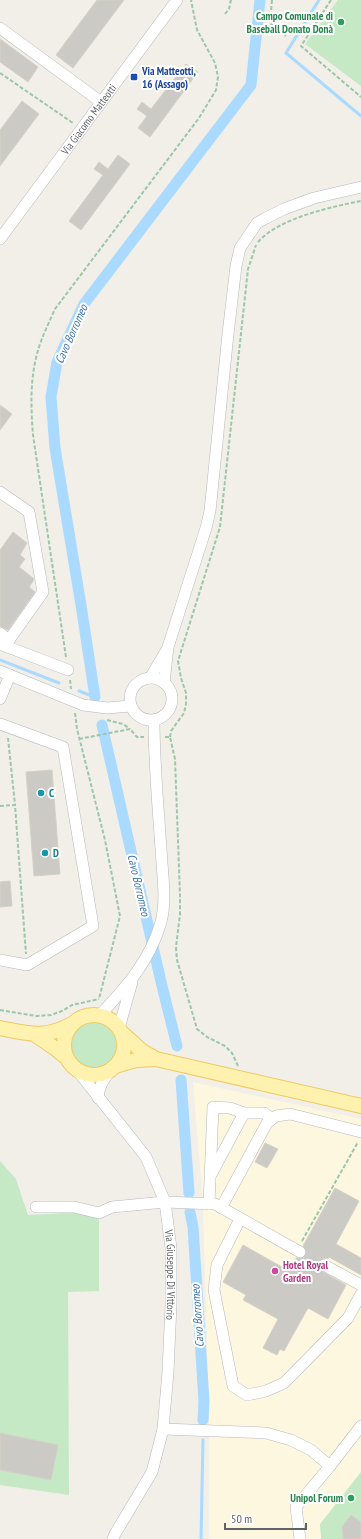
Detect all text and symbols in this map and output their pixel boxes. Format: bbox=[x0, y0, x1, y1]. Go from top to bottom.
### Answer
place label: Campo Comunale di Baseball Donato Donà bbox=[247, 9, 334, 36]
marker: Campo Comunale di Baseball Donato Donà bbox=[336, 17, 346, 27]
place label: Via Matteotti, 16 (Assago) bbox=[141, 64, 196, 91]
marker: Via Matteotti, 16 (Assago) bbox=[129, 72, 139, 82]
street label: Via Giacomo Matteotti bbox=[57, 81, 119, 158]
water label: Cavo Borromeo bbox=[51, 301, 91, 366]
place label: C bbox=[49, 786, 54, 800]
marker: C bbox=[36, 788, 46, 798]
place label: D bbox=[53, 846, 59, 860]
marker: D bbox=[40, 848, 50, 858]
water label: Cavo Borromeo bbox=[125, 853, 154, 918]
street label: Via Giuseppe Di Vittorio bbox=[162, 1228, 178, 1320]
place label: Hotel Royal Garden bbox=[283, 1258, 328, 1285]
marker: Hotel Royal Garden bbox=[270, 1266, 280, 1276]
water label: Cavo Borromeo bbox=[187, 1283, 207, 1348]
place label: Unipol Forum bbox=[290, 1491, 343, 1505]
marker: Unipol Forum bbox=[346, 1493, 356, 1503]
scale bar bbox=[225, 1505, 306, 1531]
text: 50 m bbox=[231, 1511, 252, 1526]

